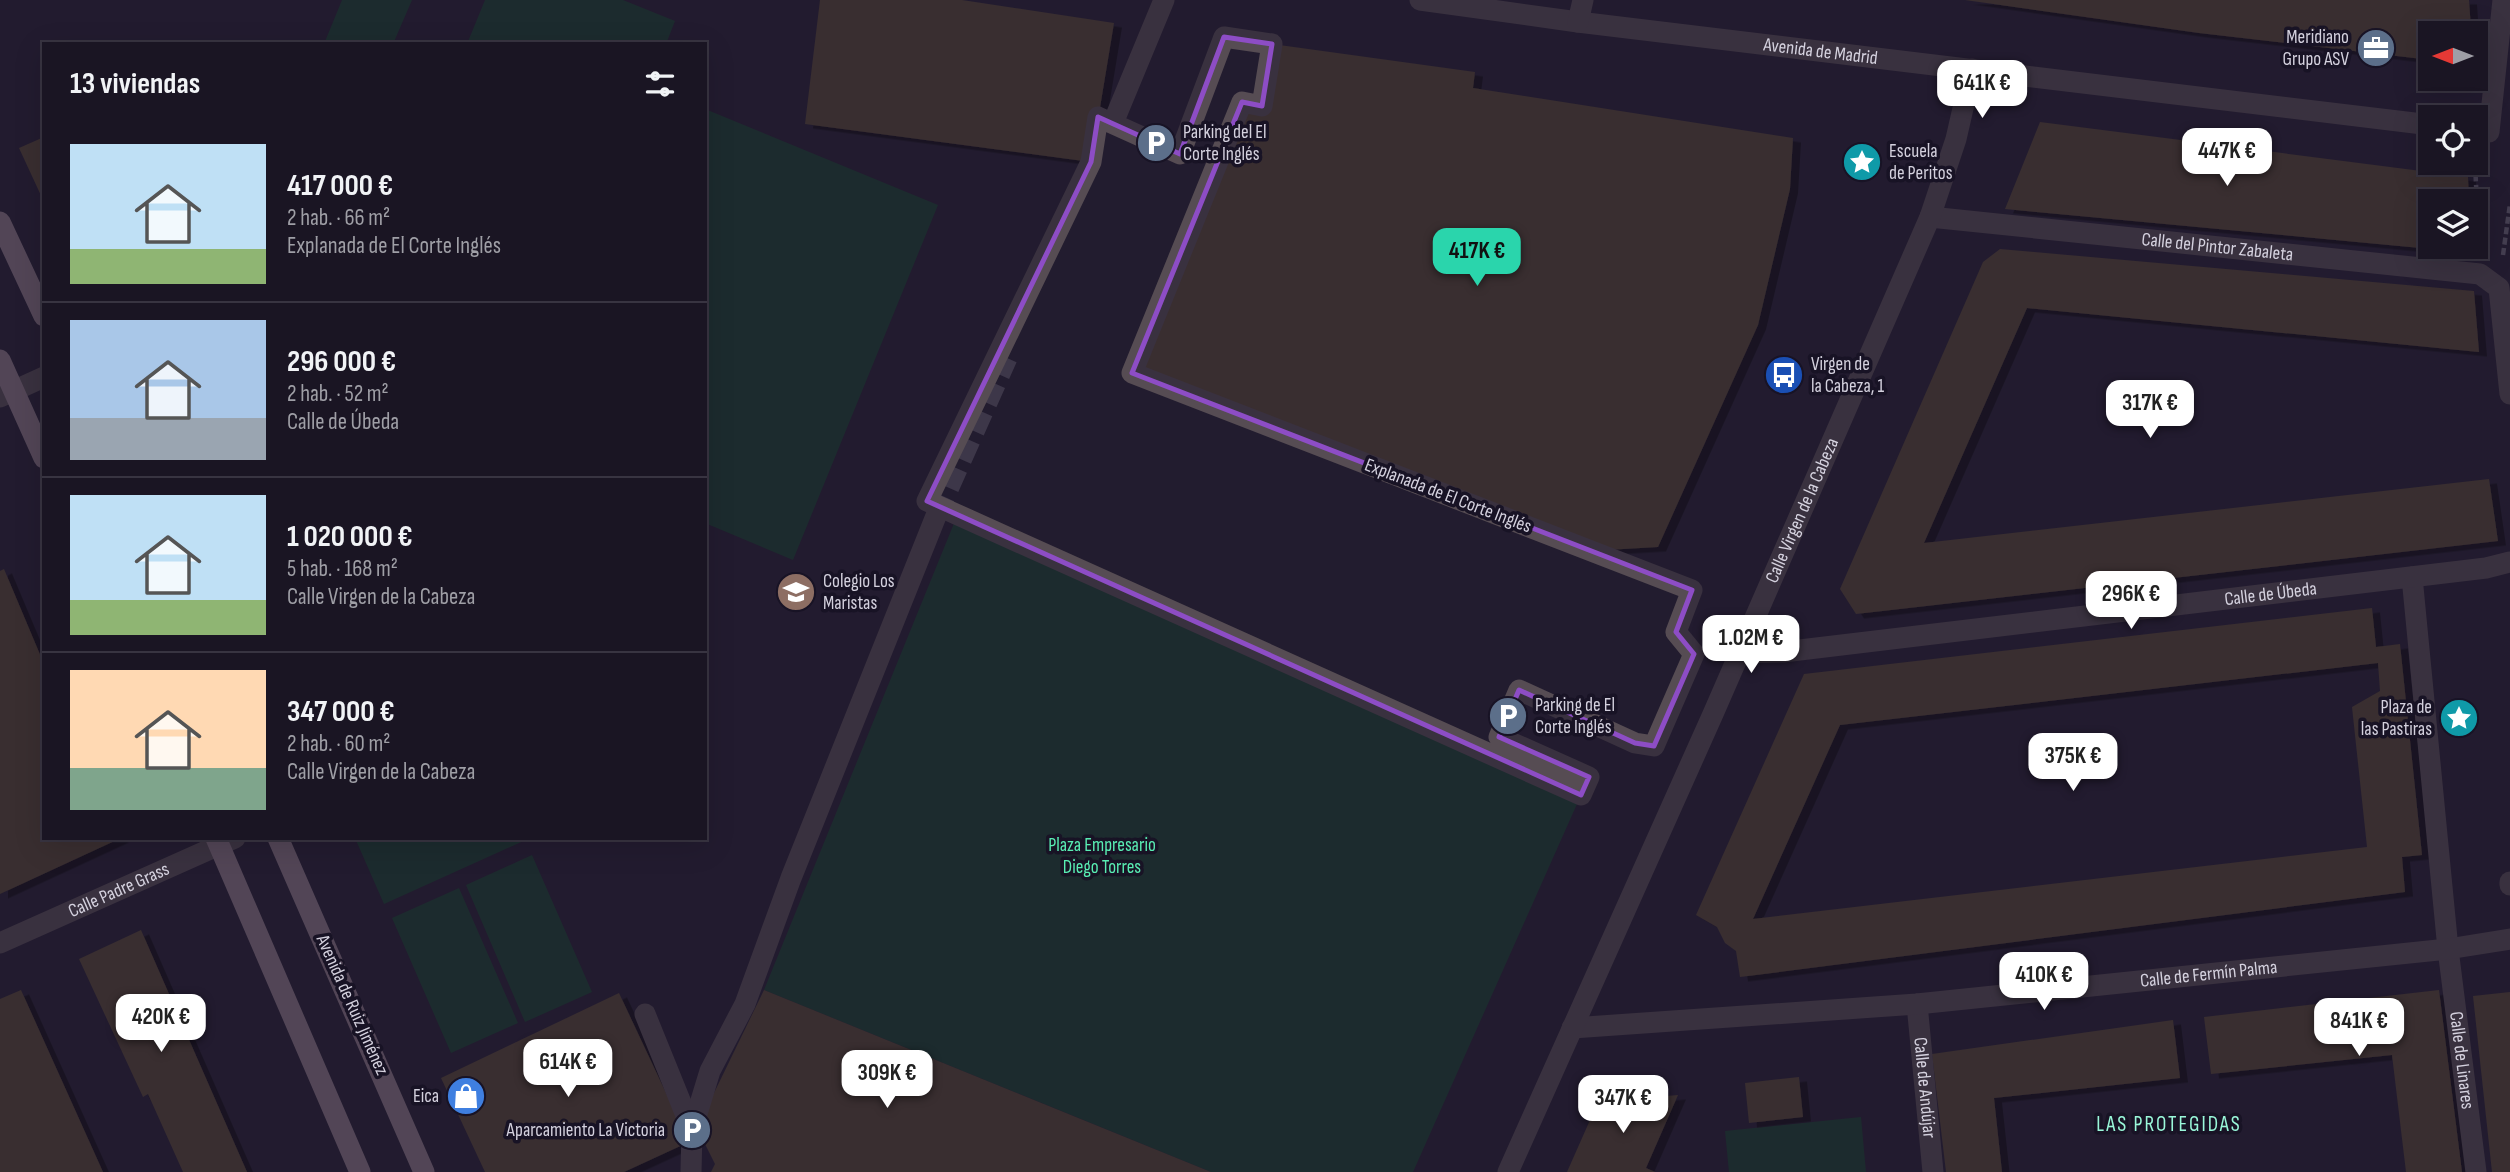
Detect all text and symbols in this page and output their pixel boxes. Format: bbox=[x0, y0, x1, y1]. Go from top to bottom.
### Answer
north arrow bbox=[2418, 21, 2488, 91]
map controls bbox=[2418, 21, 2488, 259]
place label: Meridiano Grupo ASV bbox=[2282, 26, 2349, 71]
office icon: Meridiano Grupo ASV bbox=[2355, 27, 2397, 69]
street label: Avenida de Madrid bbox=[1761, 33, 1879, 70]
pin: 641K € bbox=[1925, 60, 2039, 120]
icon: filters bbox=[641, 65, 679, 103]
text: 13 viviendas bbox=[70, 66, 200, 102]
text: 641K € bbox=[1953, 69, 2011, 97]
button: locate bbox=[2418, 105, 2488, 175]
place label: Parking del El Corte Inglés bbox=[1183, 121, 1267, 166]
parking icon: Parking del El Corte Inglés bbox=[1135, 122, 1177, 164]
pin: 447K € bbox=[2170, 128, 2284, 188]
text: 447K € bbox=[2198, 137, 2256, 165]
place label: Escuela de Peritos bbox=[1889, 140, 1953, 185]
place icon: Escuela de Peritos bbox=[1841, 141, 1883, 183]
text: 417 000 € bbox=[287, 168, 393, 204]
icon: home bbox=[126, 172, 210, 256]
button: layers bbox=[2418, 189, 2488, 259]
text: 2 hab. · 66 m² bbox=[287, 204, 390, 232]
street label: Calle del Pintor Zabaleta bbox=[2140, 227, 2294, 266]
pin: 417K € bbox=[1420, 229, 1534, 288]
text: Explanada de El Corte Inglés bbox=[287, 232, 501, 260]
text: 417K € bbox=[1449, 237, 1505, 265]
text: 296 000 € bbox=[287, 344, 396, 380]
icon: home bbox=[126, 348, 210, 432]
place label: Virgen de la Cabeza, 1 bbox=[1811, 353, 1884, 398]
bus stop icon: Virgen de la Cabeza, 1 bbox=[1763, 354, 1805, 396]
text: 2 hab. · 52 m² bbox=[287, 380, 389, 408]
pin: 317K € bbox=[2093, 380, 2207, 440]
text: 317K € bbox=[2122, 389, 2178, 417]
text: Calle de Úbeda bbox=[287, 408, 399, 436]
street label: Calle Virgen de la Cabeza bbox=[1760, 434, 1844, 586]
street label: Explanada de El Corte Inglés bbox=[1361, 454, 1535, 538]
text: 1 020 000 € bbox=[287, 519, 413, 555]
icon: home bbox=[126, 523, 210, 607]
text: 5 hab. · 168 m² bbox=[287, 555, 398, 583]
place label: Colegio Los Maristas bbox=[823, 570, 895, 615]
school or university icon: Colegio Los Maristas bbox=[775, 571, 817, 613]
pin: 296K € bbox=[2074, 572, 2188, 631]
street label: Calle de Úbeda bbox=[2223, 577, 2318, 611]
text: 296K € bbox=[2102, 580, 2160, 608]
text: Calle Virgen de la Cabeza bbox=[287, 583, 475, 611]
pin: 1.02M € bbox=[1686, 616, 1816, 675]
text: 1.02M € bbox=[1718, 624, 1784, 652]
text: 347 000 € bbox=[287, 694, 395, 730]
place label: Parking de El Corte Inglés bbox=[1535, 694, 1615, 739]
parking icon: Parking de El Corte Inglés bbox=[1487, 695, 1529, 737]
place label: Plaza de las Pastiras bbox=[2361, 696, 2432, 741]
place icon: Plaza de las Pastiras bbox=[2438, 697, 2480, 739]
icon: home bbox=[126, 698, 210, 782]
text: 2 hab. · 60 m² bbox=[287, 730, 390, 758]
pin: 375K € bbox=[2016, 734, 2130, 793]
text: 375K € bbox=[2044, 742, 2102, 770]
text: Calle Virgen de la Cabeza bbox=[287, 758, 475, 786]
park label: Plaza Empresario Diego Torres bbox=[1048, 834, 1156, 879]
street label: Calle Padre Grass bbox=[65, 857, 173, 923]
street label: Avenida de Ruiz Jiménez bbox=[310, 930, 393, 1079]
pin: 410K € bbox=[1987, 953, 2101, 1012]
street label: Calle de Fermín Palma bbox=[2139, 955, 2278, 992]
text: 410K € bbox=[2015, 961, 2073, 989]
pin: 420K € bbox=[104, 995, 218, 1054]
pin: 841K € bbox=[2302, 998, 2416, 1058]
text: 420K € bbox=[132, 1003, 190, 1031]
text: 841K € bbox=[2330, 1007, 2388, 1035]
street label: Calle de Linares bbox=[2444, 1010, 2480, 1111]
street label: Calle de Andújar bbox=[1909, 1036, 1941, 1140]
pin: 614K € bbox=[511, 1040, 625, 1099]
text: 614K € bbox=[539, 1048, 597, 1076]
pin: 309K € bbox=[830, 1050, 944, 1110]
text: 309K € bbox=[858, 1059, 916, 1087]
shop icon: Eica bbox=[445, 1075, 487, 1117]
pin: 347K € bbox=[1566, 1076, 1680, 1135]
text: 347K € bbox=[1594, 1084, 1652, 1112]
place label: Eica bbox=[413, 1085, 439, 1108]
parking icon: Aparcamiento La Victoria bbox=[671, 1109, 713, 1151]
district label: LAS PROTEGIDAS bbox=[2096, 1112, 2242, 1137]
place label: Aparcamiento La Victoria bbox=[506, 1119, 665, 1142]

